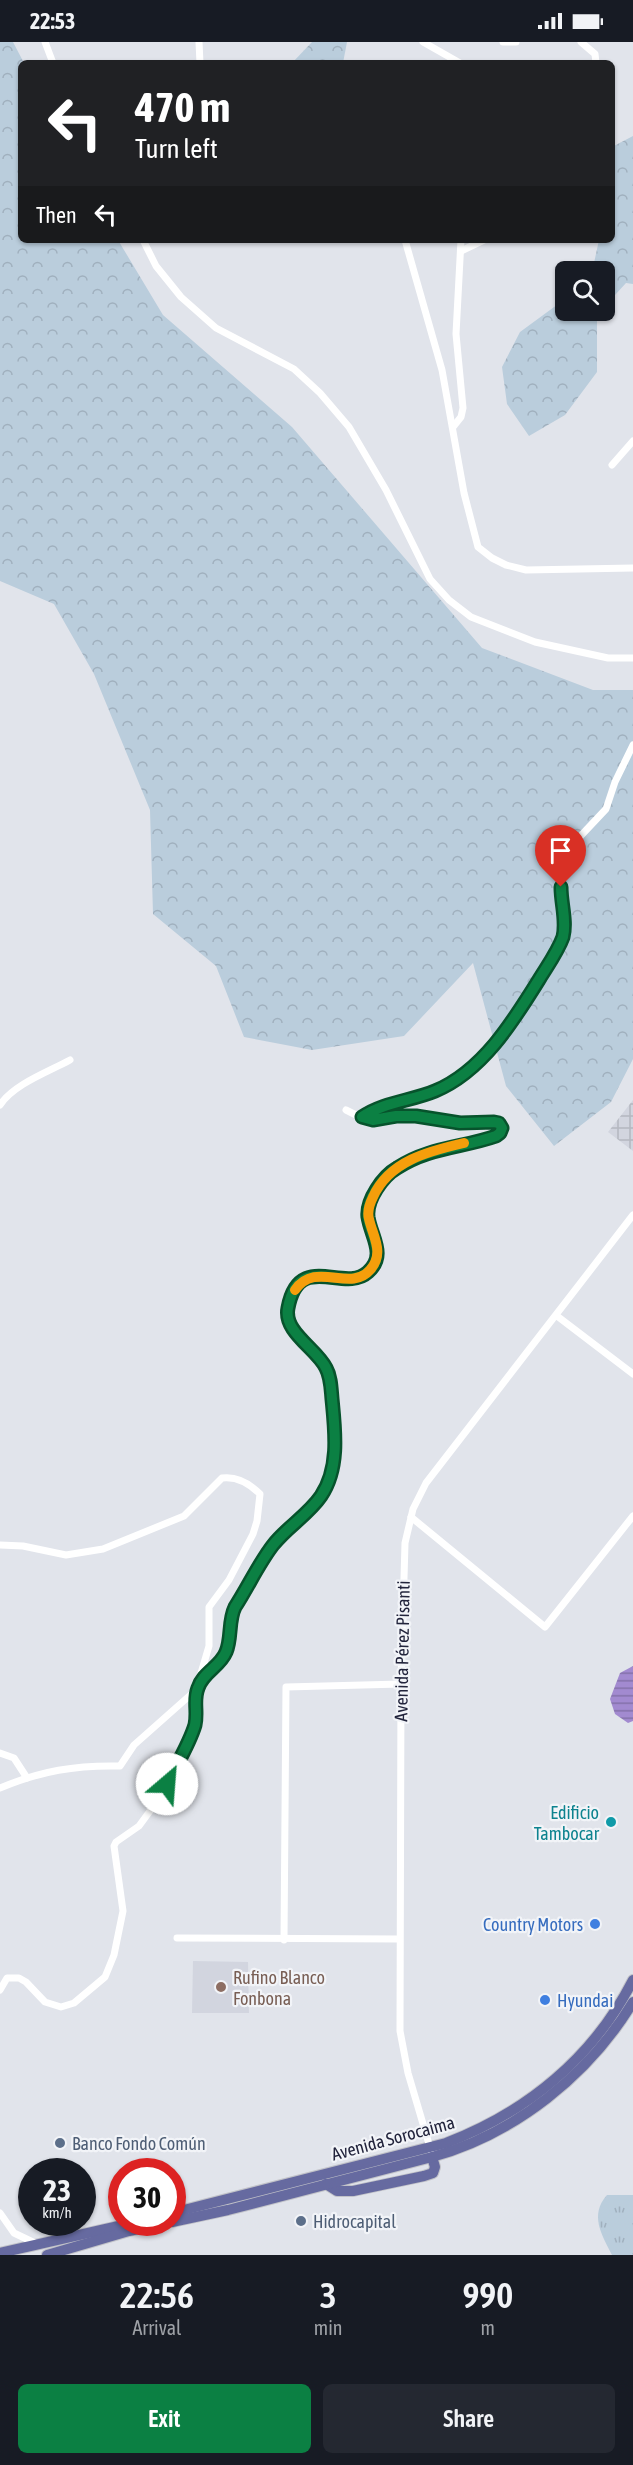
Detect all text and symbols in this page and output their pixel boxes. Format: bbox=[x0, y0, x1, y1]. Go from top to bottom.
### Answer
text: 22:53 bbox=[30, 8, 75, 34]
text: 470 m bbox=[135, 83, 230, 131]
icon: left bbox=[36, 84, 114, 162]
text: Turn left bbox=[135, 133, 218, 164]
icon: left bbox=[89, 198, 122, 231]
text: Then bbox=[36, 202, 77, 228]
map controls bbox=[555, 261, 615, 321]
button: search bbox=[555, 261, 615, 321]
pin bbox=[535, 825, 586, 887]
icon: arrive bbox=[544, 834, 577, 867]
street label: Avenida Pérez Pisanti bbox=[390, 1580, 414, 1722]
position arrow bbox=[135, 1752, 199, 1816]
place label: Edificio Tambocar bbox=[534, 1802, 600, 1844]
marker: Edificio Tambocar bbox=[604, 1815, 618, 1829]
place label: Country Motors bbox=[483, 1914, 583, 1935]
marker: Country Motors bbox=[588, 1917, 602, 1931]
place label: Rufino Blanco Fonbona bbox=[233, 1967, 325, 2009]
marker: Rufino Blanco Fonbona bbox=[214, 1980, 228, 1994]
place label: Hyundai bbox=[557, 1990, 613, 2011]
marker: Hyundai bbox=[538, 1993, 552, 2007]
street label: Avenida Sorocaima bbox=[329, 2111, 457, 2165]
place label: Banco Fondo Común bbox=[72, 2133, 206, 2154]
marker: Banco Fondo Común bbox=[53, 2136, 67, 2150]
speed limit sign: 30 bbox=[108, 2158, 186, 2236]
text: 23 bbox=[43, 2173, 71, 2207]
text: km/h bbox=[42, 2204, 72, 2221]
place label: Hidrocapital bbox=[313, 2211, 396, 2232]
marker: Hidrocapital bbox=[294, 2214, 308, 2228]
text: 22:56 bbox=[120, 2274, 194, 2316]
text: 3 bbox=[320, 2274, 337, 2316]
text: 990 bbox=[462, 2274, 513, 2316]
text: Arrival bbox=[132, 2316, 181, 2339]
text: min bbox=[314, 2316, 343, 2339]
text: m bbox=[481, 2316, 495, 2339]
button: Exit bbox=[18, 2384, 311, 2453]
button: Share bbox=[323, 2384, 615, 2453]

